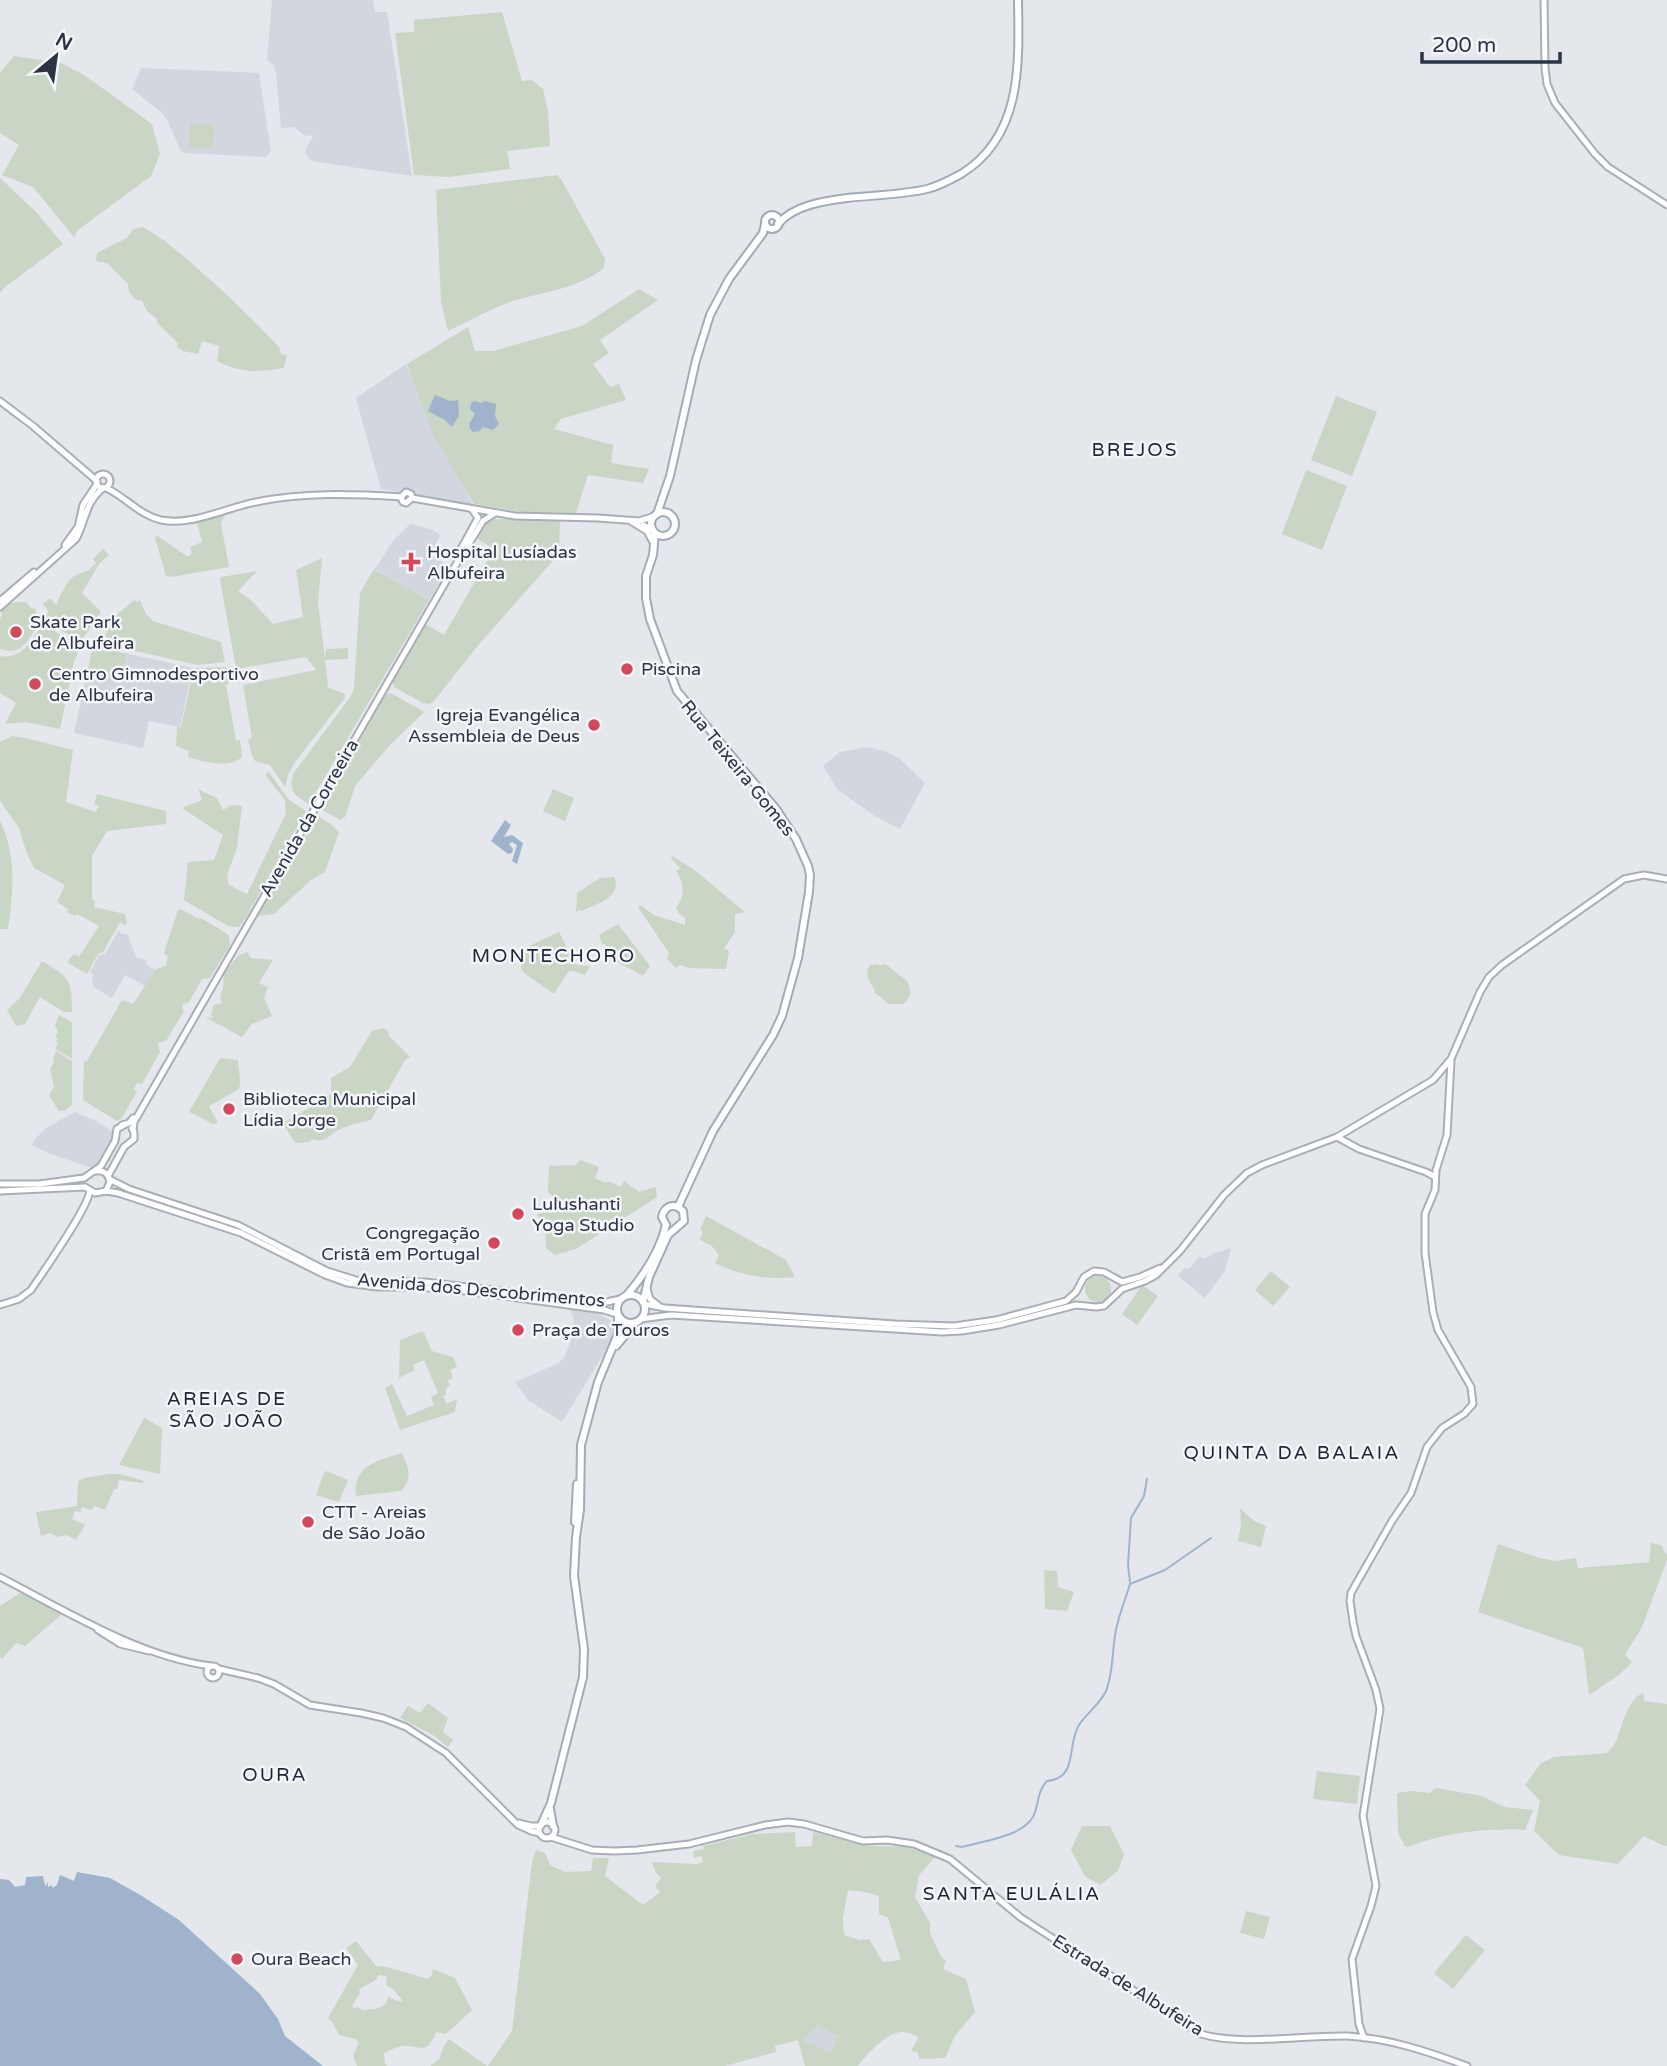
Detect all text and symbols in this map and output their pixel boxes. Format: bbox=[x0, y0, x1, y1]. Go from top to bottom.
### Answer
north arrow bbox=[21, 21, 91, 91]
scale bar bbox=[1422, 21, 1560, 65]
text: N bbox=[52, 29, 76, 55]
text: 200 m bbox=[1432, 33, 1496, 58]
district label: BREJOS bbox=[1092, 439, 1178, 461]
place label: Hospital Lusíadas Albufeira bbox=[427, 541, 577, 584]
marker: Hospital Lusíadas Albufeira bbox=[401, 552, 421, 572]
place label: Skate Park de Albufeira bbox=[30, 611, 134, 654]
marker: Skate Park de Albufeira bbox=[8, 624, 24, 640]
place label: Piscina bbox=[641, 658, 701, 680]
marker: Piscina bbox=[619, 661, 635, 677]
place label: Centro Gimnodesportivo de Albufeira bbox=[49, 663, 259, 706]
marker: Centro Gimnodesportivo de Albufeira bbox=[27, 676, 43, 692]
street label: Rua Teixeira Gomes bbox=[676, 695, 800, 841]
place label: Igreja Evangélica Assembleia de Deus bbox=[408, 704, 580, 747]
marker: Igreja Evangélica Assembleia de Deus bbox=[586, 717, 602, 733]
street label: Avenida da Correeira bbox=[255, 735, 363, 901]
district label: MONTECHORO bbox=[472, 945, 636, 967]
place label: Biblioteca Municipal Lídia Jorge bbox=[243, 1088, 416, 1131]
marker: Biblioteca Municipal Lídia Jorge bbox=[221, 1101, 237, 1117]
place label: Lulushanti Yoga Studio bbox=[532, 1193, 635, 1236]
marker: Lulushanti Yoga Studio bbox=[510, 1206, 526, 1222]
place label: Congregação Cristã em Portugal bbox=[321, 1222, 480, 1265]
marker: Congregação Cristã em Portugal bbox=[486, 1235, 502, 1251]
street label: Avenida dos Descobrimentos bbox=[356, 1268, 606, 1312]
place label: Praça de Touros bbox=[532, 1319, 670, 1341]
marker: Praça de Touros bbox=[510, 1322, 526, 1338]
district label: AREIAS DE SÃO JOÃO bbox=[167, 1388, 287, 1432]
district label: QUINTA DA BALAIA bbox=[1184, 1442, 1400, 1464]
place label: CTT - Areias de São João bbox=[322, 1501, 427, 1544]
marker: CTT - Areias de São João bbox=[300, 1514, 316, 1530]
district label: OURA bbox=[242, 1764, 308, 1786]
district label: SANTA EULÁLIA bbox=[923, 1882, 1101, 1905]
street label: Estrada de Albufeira bbox=[1048, 1929, 1208, 2041]
place label: Oura Beach bbox=[251, 1948, 351, 1970]
marker: Oura Beach bbox=[229, 1951, 245, 1967]

